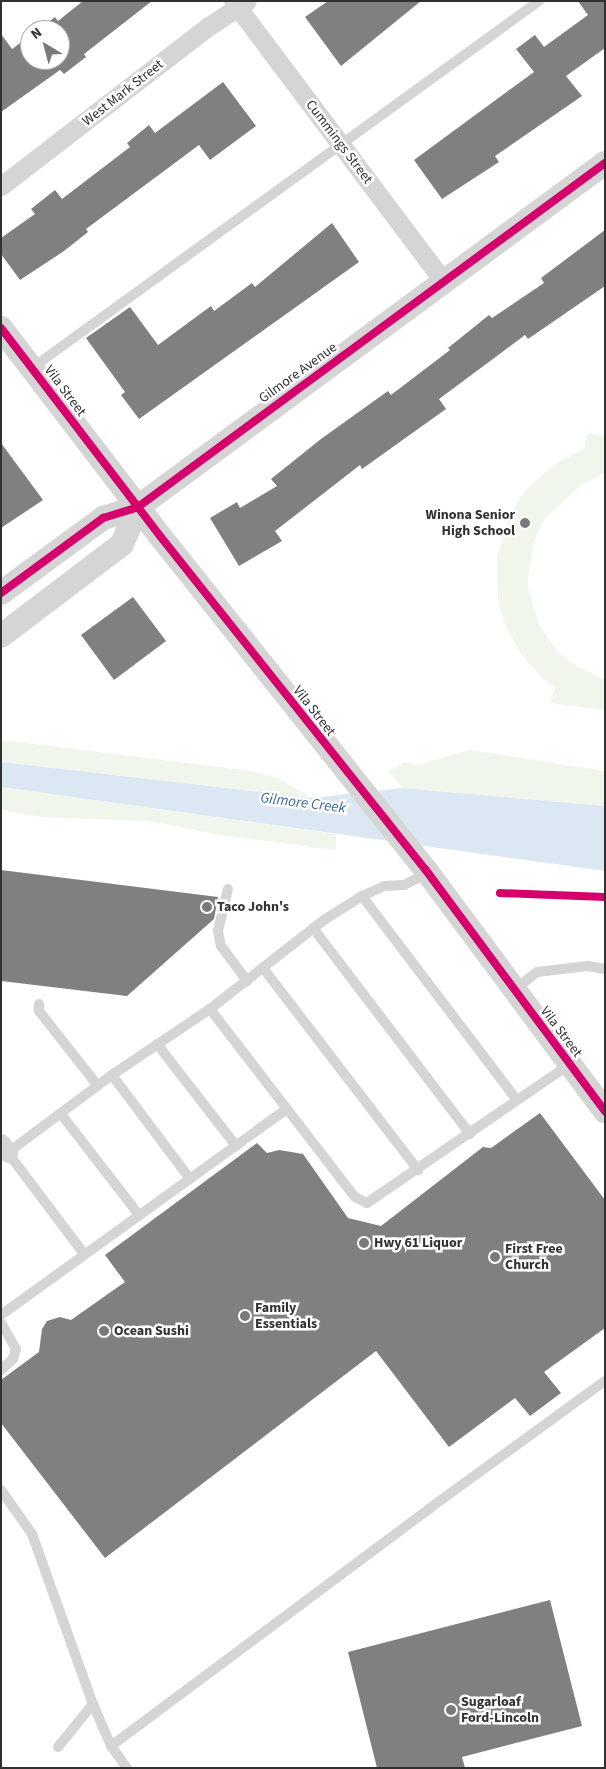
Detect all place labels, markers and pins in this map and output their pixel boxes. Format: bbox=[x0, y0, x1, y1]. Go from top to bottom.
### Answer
place label: Winona Senior High School bbox=[426, 507, 515, 540]
marker: Winona Senior High School bbox=[519, 517, 531, 529]
place label: Taco John's bbox=[217, 899, 289, 915]
marker: Taco John's bbox=[201, 901, 213, 913]
place label: Hwy 61 Liquor bbox=[374, 1235, 462, 1251]
marker: Hwy 61 Liquor bbox=[358, 1237, 370, 1249]
place label: First Free Church bbox=[505, 1241, 563, 1274]
marker: First Free Church bbox=[489, 1251, 501, 1263]
place label: Family Essentials bbox=[255, 1300, 317, 1332]
marker: Family Essentials bbox=[239, 1310, 251, 1322]
place label: Ocean Sushi bbox=[114, 1323, 189, 1339]
marker: Ocean Sushi bbox=[98, 1325, 110, 1337]
place label: Sugarloaf Ford-Lincoln bbox=[461, 1694, 539, 1726]
marker: Sugarloaf Ford-Lincoln bbox=[445, 1704, 457, 1716]

